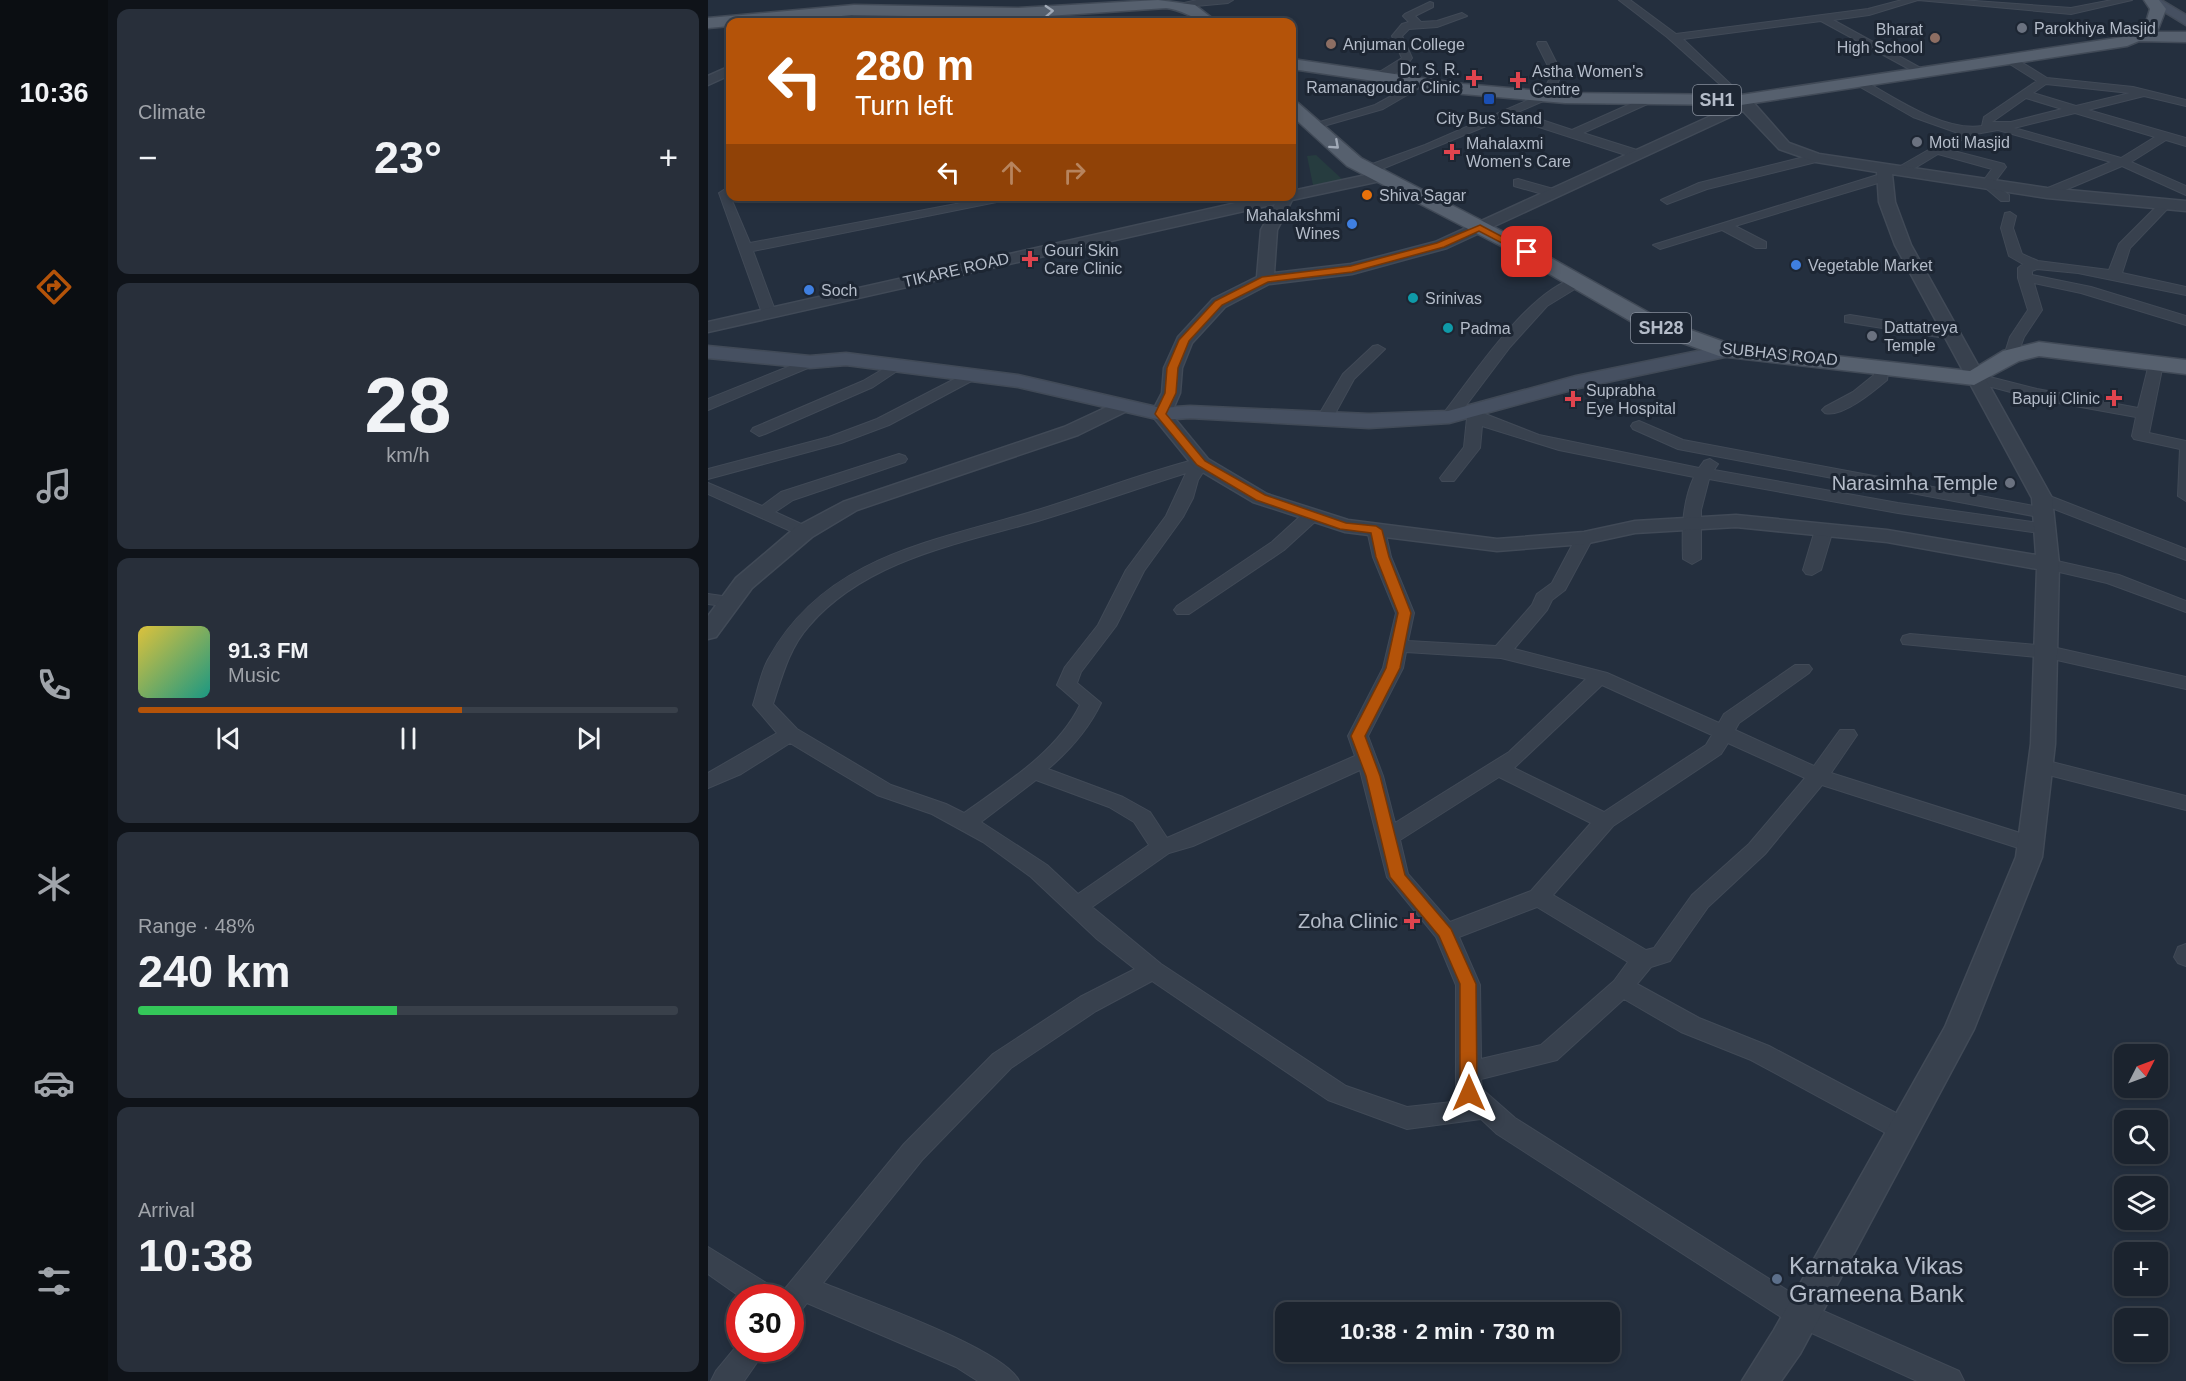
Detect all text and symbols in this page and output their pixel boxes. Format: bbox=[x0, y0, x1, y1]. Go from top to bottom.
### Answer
one-way arrow bbox=[1045, 5, 1054, 18]
place label: Parokhiya Masjid bbox=[2034, 20, 2156, 37]
place label: Bharat High School bbox=[1837, 21, 1924, 56]
marker: Parokhiya Masjid bbox=[2015, 21, 2029, 35]
marker: Bharat High School bbox=[1928, 31, 1942, 45]
place label: Anjuman College bbox=[1343, 36, 1465, 53]
marker: Anjuman College bbox=[1324, 37, 1338, 51]
icon: left bbox=[756, 42, 834, 120]
text: 280 m bbox=[855, 42, 974, 89]
place label: Dr. S. R. Ramanagoudar Clinic bbox=[1306, 61, 1460, 96]
place label: Astha Women's Centre bbox=[1532, 63, 1643, 98]
marker: Dr. S. R. Ramanagoudar Clinic bbox=[1465, 69, 1483, 87]
marker: Astha Women's Centre bbox=[1509, 71, 1527, 89]
text: 10:36 bbox=[19, 78, 89, 108]
road number: SH1 bbox=[1693, 85, 1741, 115]
text: Turn left bbox=[855, 91, 953, 121]
marker: City Bus Stand bbox=[1482, 92, 1496, 106]
text: Climate bbox=[138, 101, 206, 123]
place label: City Bus Stand bbox=[1436, 110, 1542, 127]
text: 23° bbox=[374, 132, 442, 183]
place label: Moti Masjid bbox=[1929, 134, 2010, 151]
place label: Mahalaxmi Women's Care bbox=[1466, 135, 1571, 170]
marker: Moti Masjid bbox=[1910, 135, 1924, 149]
one-way arrow bbox=[1328, 138, 1339, 149]
text: − bbox=[138, 139, 157, 176]
text: + bbox=[659, 139, 678, 176]
marker: Mahalaxmi Women's Care bbox=[1443, 143, 1461, 161]
icon: left bbox=[932, 156, 965, 189]
icon: ahead bbox=[995, 156, 1028, 189]
icon: right bbox=[1058, 156, 1091, 189]
place label: Shiva Sagar bbox=[1379, 187, 1467, 204]
marker: Shiva Sagar bbox=[1360, 188, 1374, 202]
place label: Mahalakshmi Wines bbox=[1246, 207, 1340, 242]
marker: Mahalakshmi Wines bbox=[1345, 217, 1359, 231]
pin bbox=[1501, 226, 1552, 277]
icon: arrive bbox=[1510, 235, 1543, 268]
place label: Gouri Skin Care Clinic bbox=[1044, 242, 1122, 277]
street label: TIKARE ROAD bbox=[901, 250, 1011, 290]
marker: Gouri Skin Care Clinic bbox=[1021, 250, 1039, 268]
place label: Vegetable Market bbox=[1808, 257, 1933, 274]
marker: Vegetable Market bbox=[1789, 258, 1803, 272]
icon: directions bbox=[33, 266, 75, 308]
place label: Soch bbox=[821, 282, 857, 299]
marker: Soch bbox=[802, 283, 816, 297]
place label: Srinivas bbox=[1425, 290, 1482, 307]
marker: Srinivas bbox=[1406, 291, 1420, 305]
road number: SH28 bbox=[1631, 313, 1691, 343]
place label: Dattatreya Temple bbox=[1884, 319, 1958, 354]
place label: Padma bbox=[1460, 320, 1511, 337]
marker: Padma bbox=[1441, 321, 1455, 335]
marker: Dattatreya Temple bbox=[1865, 329, 1879, 343]
street label: SUBHAS ROAD bbox=[1721, 339, 1839, 369]
text: 28 bbox=[365, 361, 451, 449]
place label: Suprabha Eye Hospital bbox=[1586, 382, 1676, 417]
marker: Bapuji Clinic bbox=[2105, 389, 2123, 407]
marker: Suprabha Eye Hospital bbox=[1564, 390, 1582, 408]
place label: Bapuji Clinic bbox=[2012, 390, 2100, 407]
text: km/h bbox=[386, 444, 430, 466]
icon: music bbox=[33, 465, 75, 507]
place label: Narasimha Temple bbox=[1832, 472, 1998, 494]
marker: Narasimha Temple bbox=[2003, 476, 2017, 490]
text: 91.3 FM bbox=[228, 638, 309, 663]
icon: phone bbox=[33, 664, 75, 706]
text: Music bbox=[228, 664, 280, 686]
icon: previous bbox=[212, 722, 245, 755]
icon: pause bbox=[392, 722, 425, 755]
icon: next bbox=[572, 722, 605, 755]
icon: climate bbox=[33, 863, 75, 905]
place label: Zoha Clinic bbox=[1298, 910, 1398, 932]
marker: Zoha Clinic bbox=[1403, 912, 1421, 930]
text: Range · 48% bbox=[138, 915, 255, 937]
text: 240 km bbox=[138, 946, 291, 997]
north arrow bbox=[2114, 1044, 2168, 1098]
map controls bbox=[2114, 1044, 2168, 1362]
position arrow bbox=[1437, 1061, 1501, 1125]
icon: car bbox=[33, 1062, 75, 1104]
button: search bbox=[2114, 1110, 2168, 1164]
button: layers bbox=[2114, 1176, 2168, 1230]
text: Arrival bbox=[138, 1199, 195, 1221]
text: 10:38 bbox=[138, 1230, 253, 1281]
button: + bbox=[2114, 1242, 2168, 1296]
place label: Karnataka Vikas Grameena Bank bbox=[1789, 1252, 1965, 1307]
icon: filters bbox=[33, 1260, 75, 1302]
marker: Karnataka Vikas Grameena Bank bbox=[1770, 1272, 1784, 1286]
speed limit sign: 30 bbox=[726, 1284, 804, 1362]
button: − bbox=[2114, 1308, 2168, 1362]
text: 10:38 · 2 min · 730 m bbox=[1340, 1319, 1555, 1344]

